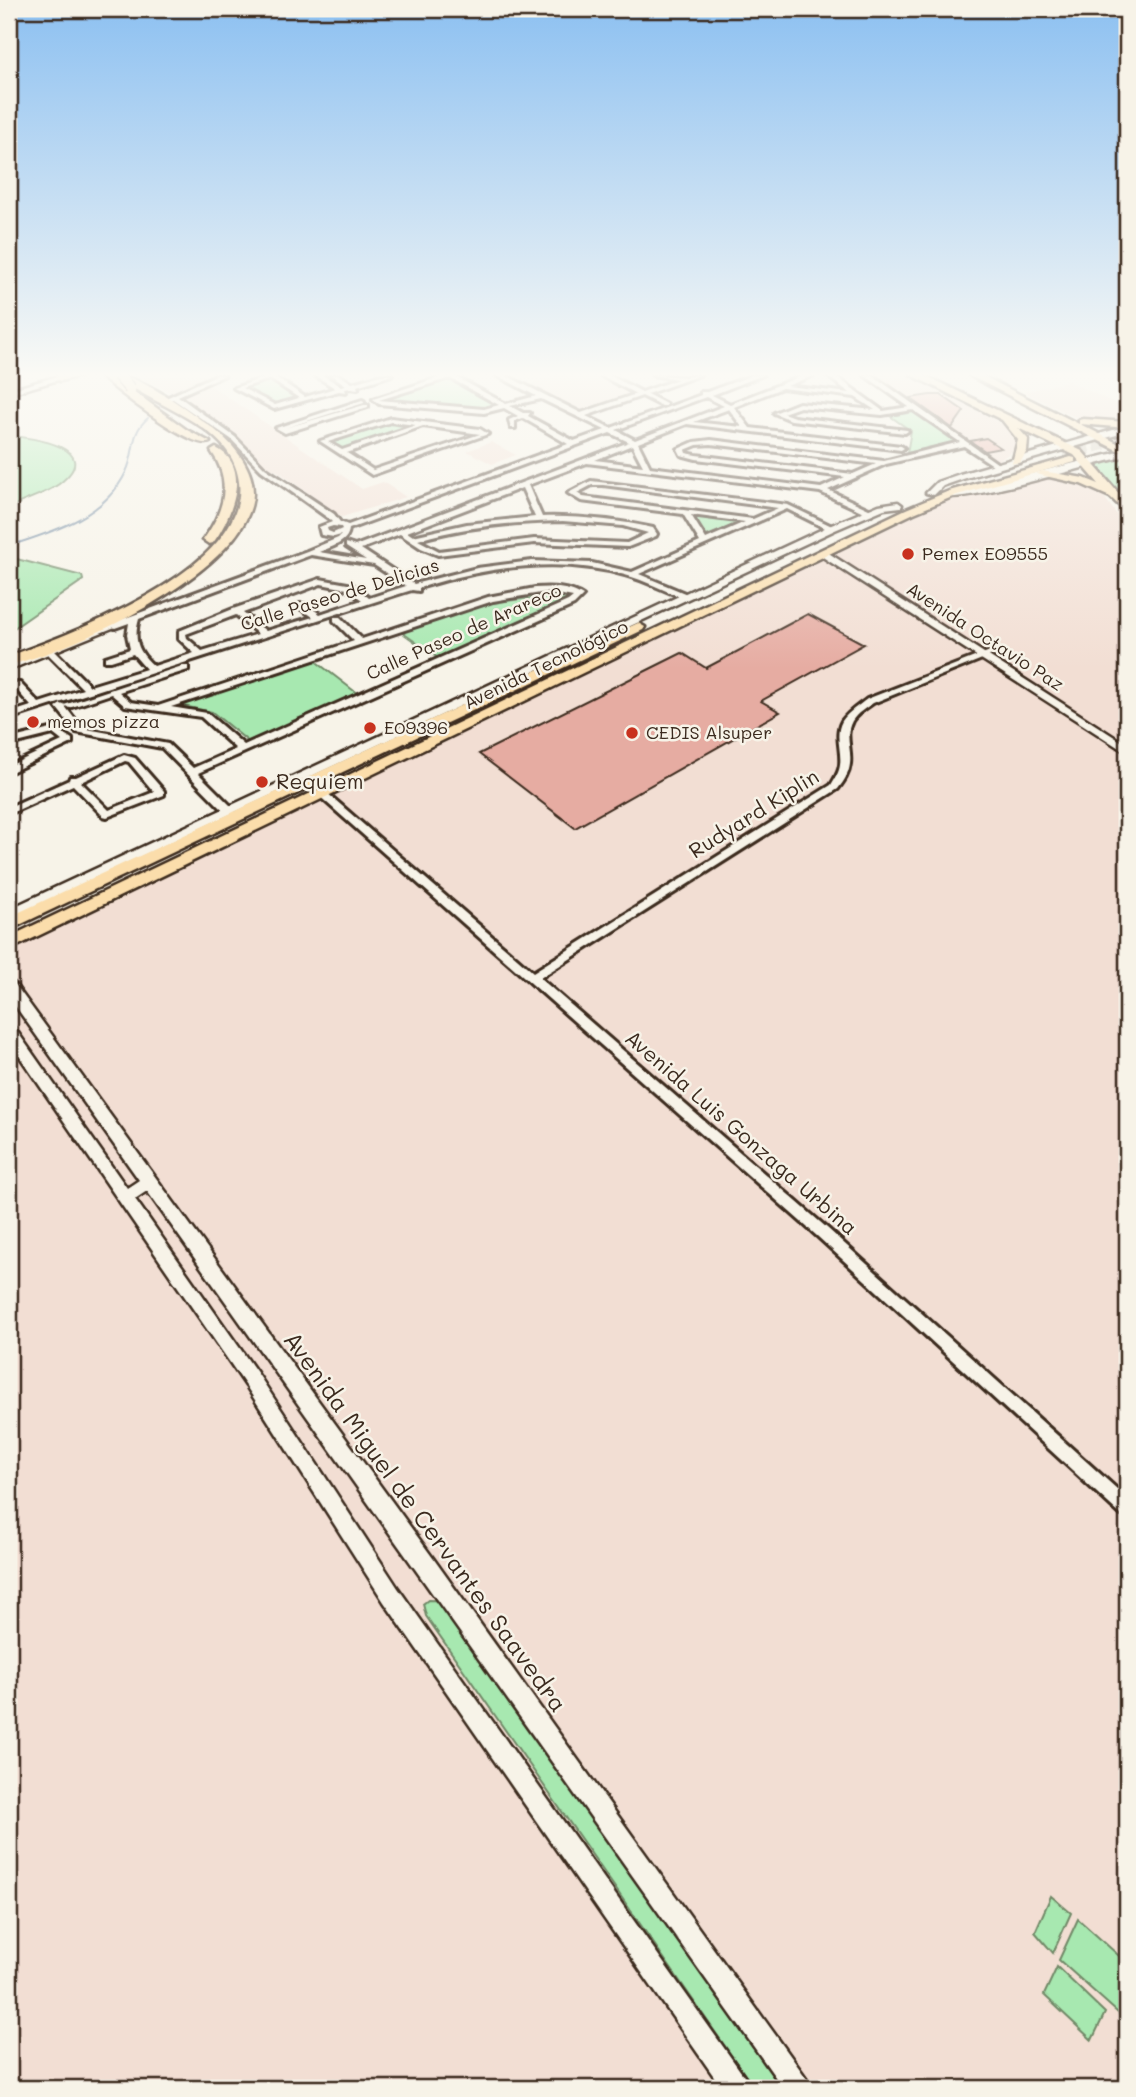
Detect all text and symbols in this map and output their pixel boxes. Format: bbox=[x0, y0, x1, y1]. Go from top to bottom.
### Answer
place label: Pemex E09555 bbox=[922, 541, 1048, 565]
marker: Pemex E09555 bbox=[900, 546, 916, 562]
street label: Calle Paseo de Delicias bbox=[237, 552, 442, 636]
street label: Avenida Octavio Paz bbox=[902, 576, 1069, 696]
street label: Calle Paseo de Arareco bbox=[362, 577, 565, 685]
street label: Avenida Tecnológico bbox=[459, 614, 632, 714]
place label: memos pizza bbox=[47, 709, 160, 733]
marker: memos pizza bbox=[25, 714, 41, 730]
place label: E09396 bbox=[384, 715, 448, 739]
marker: E09396 bbox=[362, 720, 378, 736]
place label: CEDIS Alsuper bbox=[646, 720, 772, 744]
marker: CEDIS Alsuper bbox=[624, 725, 640, 741]
street label: Rudyard Kiplin bbox=[683, 762, 823, 863]
place label: Requiem bbox=[276, 767, 364, 794]
marker: Requiem bbox=[254, 774, 270, 790]
street label: Avenida Luis Gonzaga Urbina bbox=[620, 1024, 864, 1240]
street label: Avenida Miguel de Cervantes Saavedra bbox=[278, 1325, 575, 1718]

